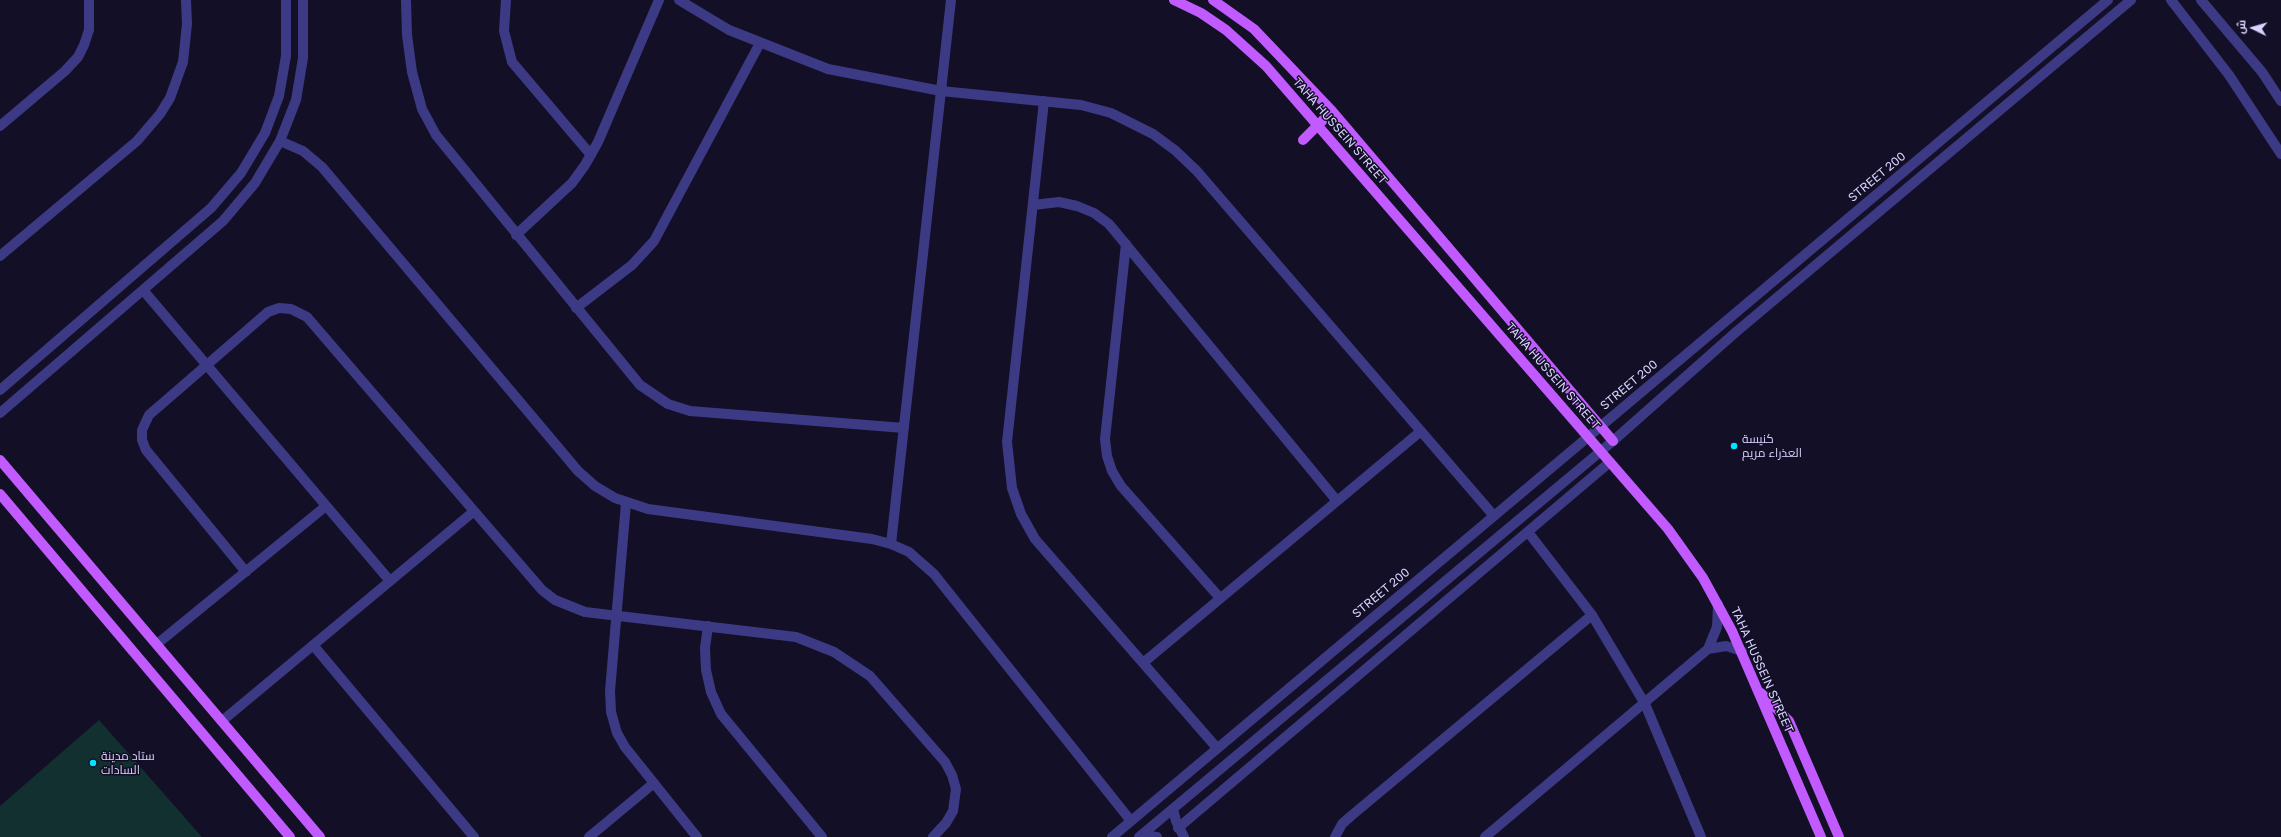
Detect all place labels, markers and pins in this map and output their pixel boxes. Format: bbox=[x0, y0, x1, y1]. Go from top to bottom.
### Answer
place label: كنيسة العذراء مريم bbox=[1742, 432, 1802, 460]
marker: كنيسة العذراء مريم bbox=[1729, 441, 1739, 451]
place label: ستاد مدينة السادات bbox=[101, 749, 155, 777]
marker: ستاد مدينة السادات bbox=[88, 758, 98, 768]

